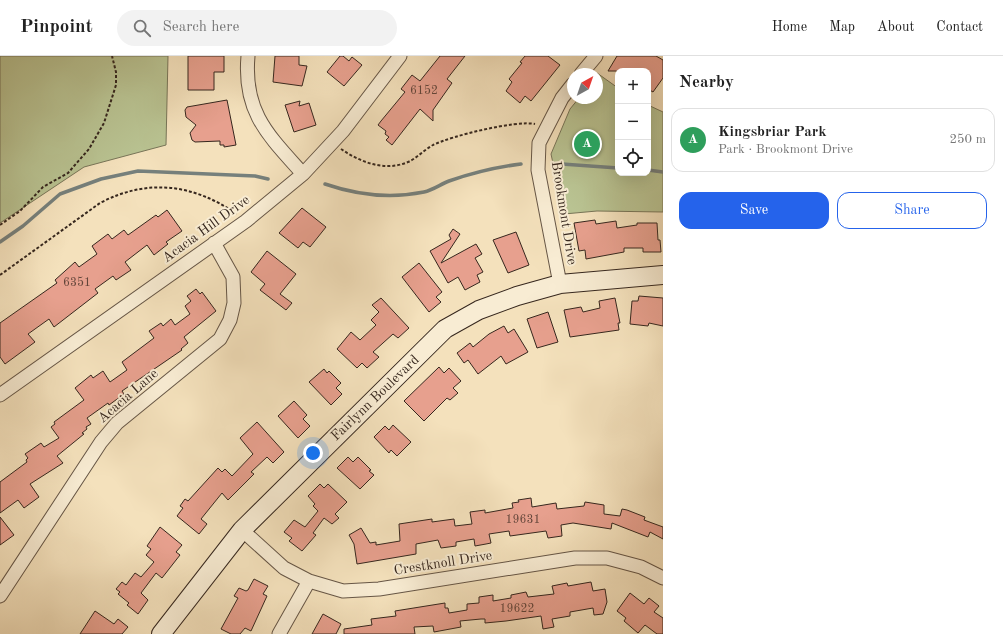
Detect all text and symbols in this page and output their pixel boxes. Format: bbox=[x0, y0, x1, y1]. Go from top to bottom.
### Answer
search box bbox=[117, 10, 397, 46]
icon: search bbox=[131, 17, 153, 39]
text: Pinpoint bbox=[20, 18, 93, 37]
text: Search here bbox=[163, 20, 239, 35]
text: Home bbox=[772, 20, 807, 34]
text: Map bbox=[829, 20, 855, 34]
text: About bbox=[877, 20, 914, 34]
text: Contact bbox=[936, 20, 983, 34]
north arrow bbox=[567, 68, 603, 104]
map controls bbox=[615, 68, 651, 176]
button: + bbox=[615, 68, 651, 104]
text: Nearby bbox=[679, 74, 734, 91]
house number: 6152 bbox=[410, 84, 438, 97]
button: − bbox=[615, 104, 651, 140]
text: Kingsbriar Park bbox=[718, 125, 827, 140]
pin: A bbox=[574, 129, 600, 159]
text: A bbox=[688, 133, 698, 146]
text: 250 m bbox=[949, 133, 986, 146]
button: locate bbox=[615, 140, 651, 176]
text: Park · Brookmont Drive bbox=[718, 143, 853, 156]
street label: Brookmont Drive bbox=[549, 160, 579, 266]
button: Save bbox=[679, 192, 829, 229]
button: Share bbox=[837, 192, 987, 229]
street label: Acacia Hill Drive bbox=[160, 193, 252, 265]
house number: 6351 bbox=[63, 276, 91, 289]
street label: Fairlynn Boulevard bbox=[328, 353, 422, 443]
street label: Acacia Lane bbox=[95, 366, 161, 426]
your location bbox=[303, 443, 323, 463]
house number: 19631 bbox=[506, 514, 540, 526]
street label: Crestknoll Drive bbox=[393, 548, 493, 578]
house number: 19622 bbox=[500, 603, 534, 615]

